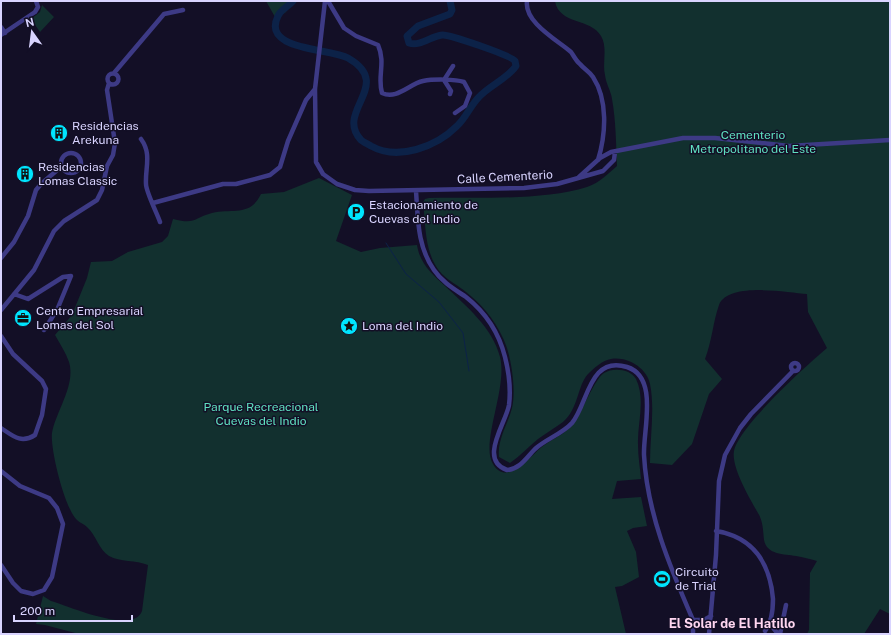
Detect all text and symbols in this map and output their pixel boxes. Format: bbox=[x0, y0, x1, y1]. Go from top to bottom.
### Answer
north arrow bbox=[12, 12, 52, 52]
text: N bbox=[24, 15, 35, 29]
place label: Residencias Arekuna bbox=[72, 119, 139, 147]
building icon: Residencias Arekuna bbox=[49, 123, 69, 143]
park label: Cementerio Metropolitano del Este bbox=[690, 128, 816, 156]
place label: Residencias Lomas Classic bbox=[38, 160, 117, 188]
building icon: Residencias Lomas Classic bbox=[15, 164, 35, 184]
street label: Calle Cementerio bbox=[457, 167, 553, 186]
place label: Estacionamiento de Cuevas del Indio bbox=[369, 198, 478, 226]
parking icon: Estacionamiento de Cuevas del Indio bbox=[346, 202, 366, 222]
place label: Centro Empresarial Lomas del Sol bbox=[36, 304, 144, 332]
office icon: Centro Empresarial Lomas del Sol bbox=[13, 308, 33, 328]
place icon: Loma del Indio bbox=[339, 316, 359, 336]
place label: Loma del Indio bbox=[362, 319, 443, 333]
park label: Parque Recreacional Cuevas del Indio bbox=[204, 400, 319, 428]
place label: Circuito de Trial bbox=[675, 565, 719, 593]
sports icon: Circuito de Trial bbox=[652, 569, 672, 589]
scale bar bbox=[14, 597, 132, 623]
text: 200 m bbox=[20, 604, 55, 618]
district label: El Solar de El Hatillo bbox=[669, 616, 795, 631]

